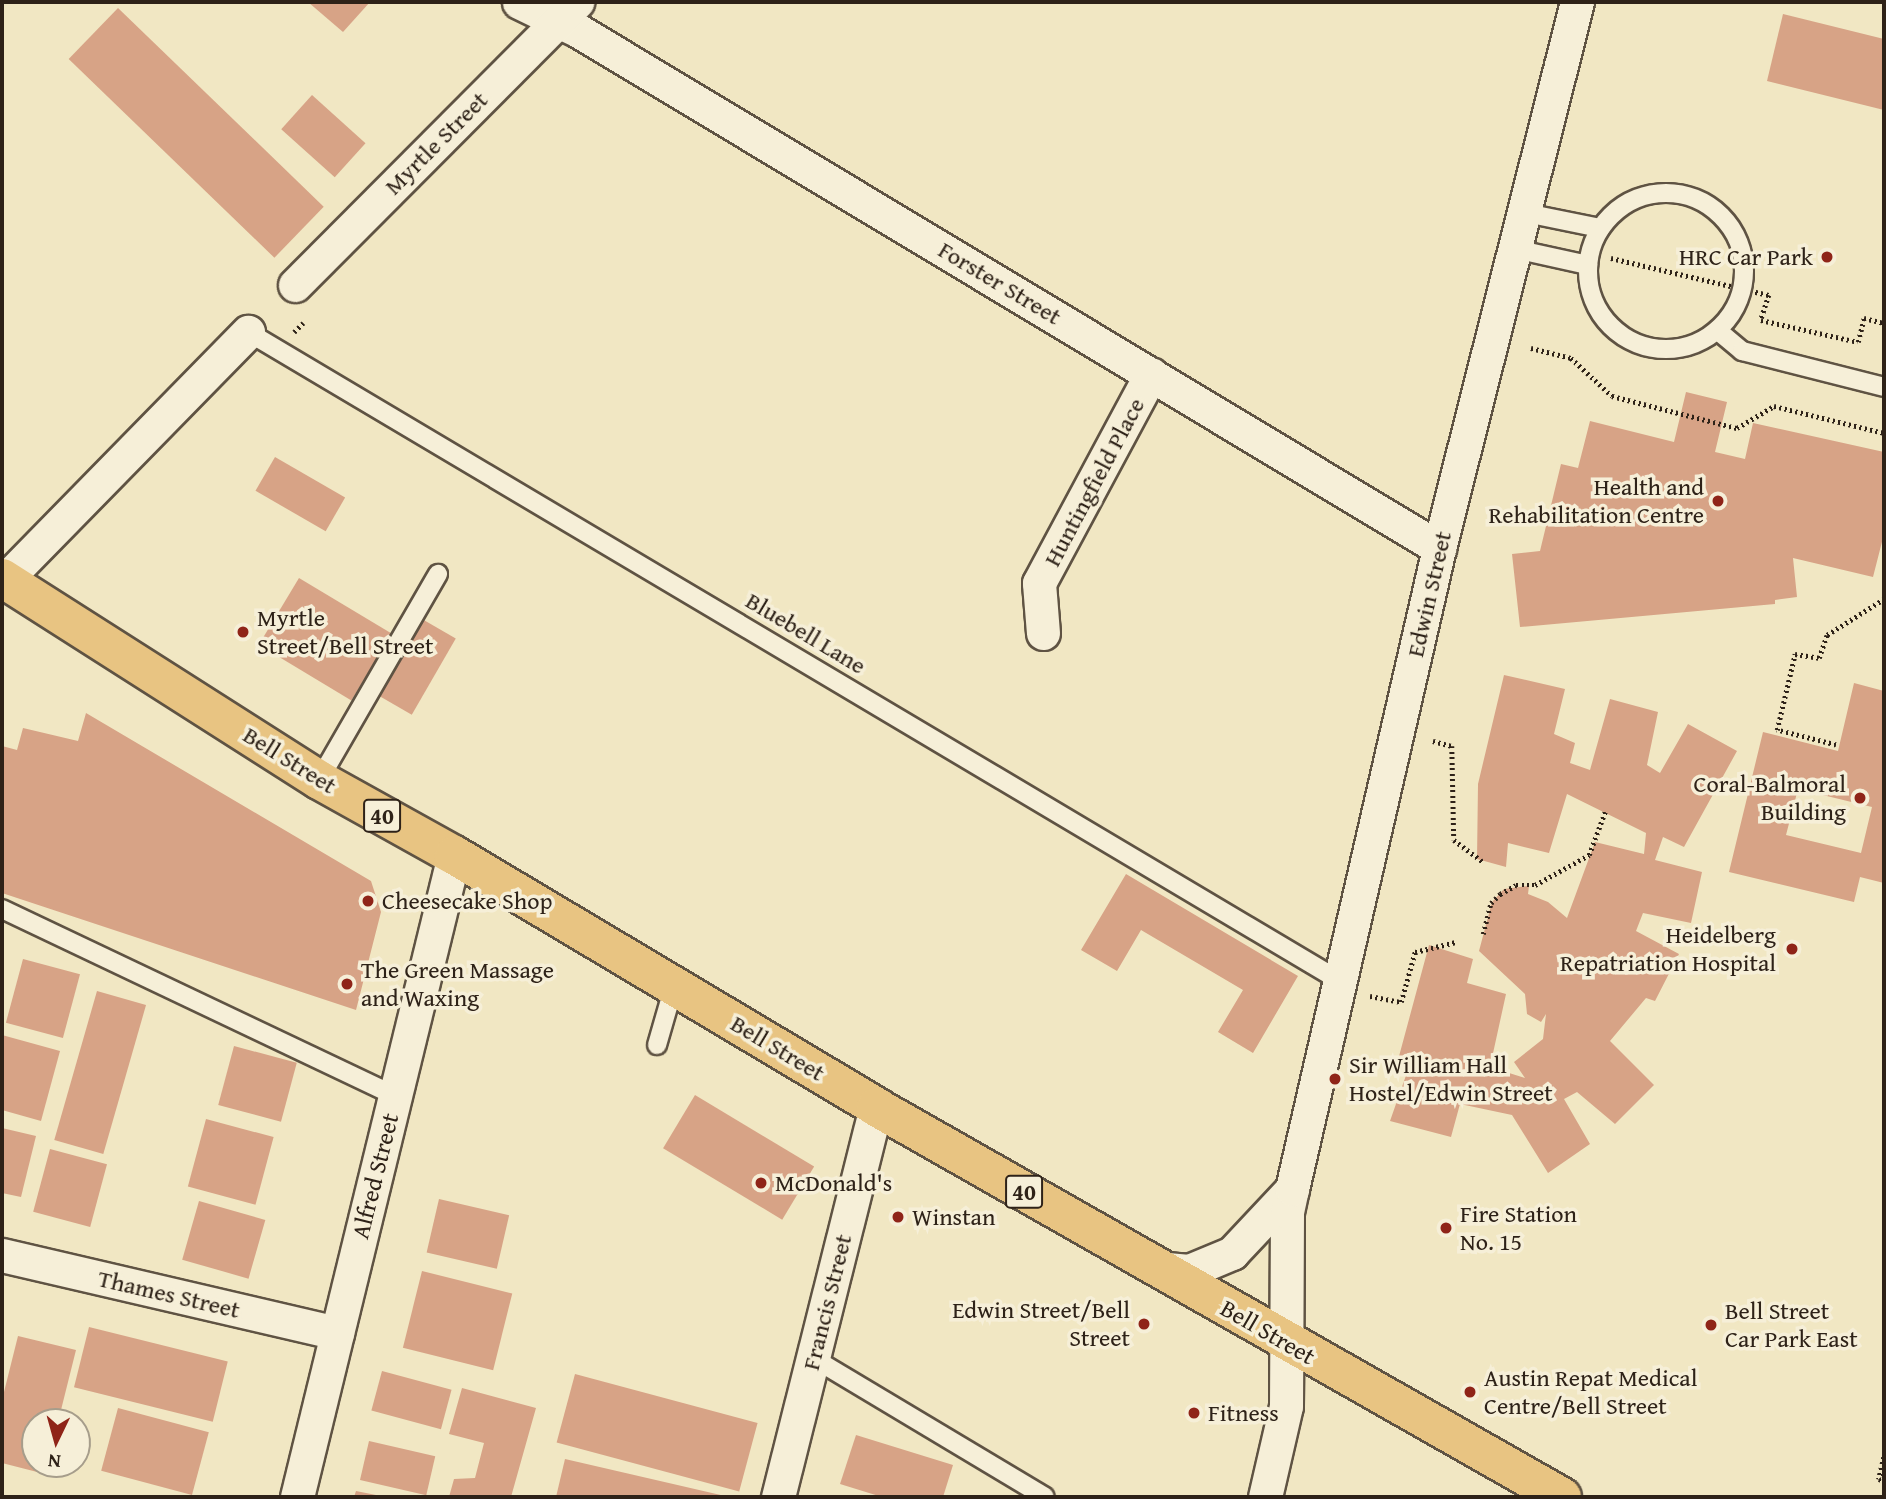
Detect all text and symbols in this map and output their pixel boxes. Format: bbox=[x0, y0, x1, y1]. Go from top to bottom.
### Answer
street label: Myrtle Street bbox=[378, 85, 494, 201]
street label: Forster Street bbox=[933, 235, 1067, 331]
place label: HRC Car Park bbox=[1679, 243, 1813, 271]
marker: HRC Car Park bbox=[1819, 249, 1835, 265]
street label: Huntingfield Place bbox=[1038, 393, 1150, 571]
place label: Health and Rehabilitation Centre bbox=[1488, 473, 1704, 529]
marker: Health and Rehabilitation Centre bbox=[1710, 493, 1726, 509]
street label: Edwin Street bbox=[1401, 528, 1457, 660]
street label: Bluebell Lane bbox=[741, 586, 871, 680]
place label: Myrtle Street/Bell Street bbox=[257, 604, 433, 660]
marker: Myrtle Street/Bell Street bbox=[235, 624, 251, 640]
street label: Bell Street bbox=[238, 720, 342, 800]
place label: Coral-Balmoral Building bbox=[1693, 770, 1846, 826]
marker: Coral-Balmoral Building bbox=[1852, 790, 1868, 806]
road number: 40 bbox=[363, 796, 401, 836]
place label: Cheesecake Shop bbox=[382, 887, 552, 915]
marker: Cheesecake Shop bbox=[360, 893, 376, 909]
place label: Heidelberg Repatriation Hospital bbox=[1560, 921, 1776, 977]
marker: Heidelberg Repatriation Hospital bbox=[1782, 939, 1802, 959]
place label: The Green Massage and Waxing bbox=[361, 956, 554, 1012]
marker: The Green Massage and Waxing bbox=[339, 976, 355, 992]
street label: Bell Street bbox=[726, 1009, 830, 1087]
place label: Sir William Hall Hostel/Edwin Street bbox=[1349, 1051, 1553, 1107]
marker: Sir William Hall Hostel/Edwin Street bbox=[1327, 1071, 1343, 1087]
street label: Alfred Street bbox=[345, 1110, 405, 1242]
place label: McDonald's bbox=[775, 1169, 892, 1197]
road number: 40 bbox=[1005, 1172, 1043, 1212]
marker: McDonald's bbox=[753, 1175, 769, 1191]
place label: Fire Station No. 15 bbox=[1460, 1200, 1577, 1256]
place label: Winstan bbox=[912, 1203, 995, 1231]
marker: Winstan bbox=[890, 1209, 906, 1225]
marker: Fire Station No. 15 bbox=[1438, 1220, 1454, 1236]
street label: Francis Street bbox=[796, 1231, 858, 1373]
street label: Thames Street bbox=[95, 1264, 243, 1324]
street label: Bell Street bbox=[1216, 1293, 1320, 1371]
place label: Edwin Street/Bell Street bbox=[952, 1296, 1130, 1352]
place label: Bell Street Car Park East bbox=[1725, 1297, 1858, 1353]
marker: Edwin Street/Bell Street bbox=[1136, 1316, 1152, 1332]
marker: Bell Street Car Park East bbox=[1703, 1317, 1719, 1333]
place label: Austin Repat Medical Centre/Bell Street bbox=[1484, 1364, 1697, 1420]
marker: Austin Repat Medical Centre/Bell Street bbox=[1462, 1384, 1478, 1400]
place label: Fitness bbox=[1208, 1399, 1279, 1427]
marker: Fitness bbox=[1186, 1405, 1202, 1421]
north arrow bbox=[21, 1408, 91, 1478]
text: N bbox=[47, 1447, 62, 1476]

